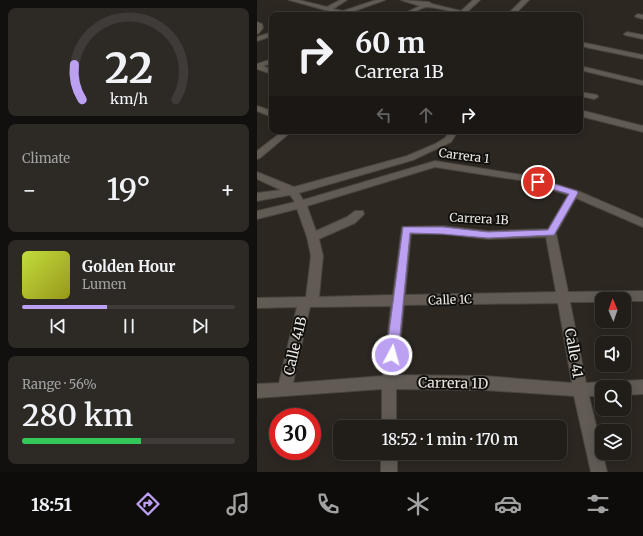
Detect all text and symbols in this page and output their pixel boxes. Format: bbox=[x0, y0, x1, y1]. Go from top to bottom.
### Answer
text: 60 m bbox=[355, 25, 425, 61]
icon: right bbox=[289, 28, 341, 80]
text: 22 bbox=[104, 42, 153, 94]
text: Carrera 1B bbox=[355, 60, 444, 83]
text: km/h bbox=[110, 90, 148, 108]
icon: left bbox=[373, 104, 395, 126]
icon: ahead bbox=[415, 104, 437, 126]
icon: right bbox=[457, 104, 479, 126]
street label: Carrera 1 bbox=[438, 145, 491, 166]
text: Climate bbox=[22, 150, 70, 167]
pin bbox=[521, 165, 555, 199]
text: 19° bbox=[106, 170, 151, 208]
icon: arrive bbox=[527, 171, 549, 193]
text: − bbox=[22, 176, 37, 204]
text: + bbox=[220, 176, 235, 204]
street label: Carrera 1B bbox=[449, 209, 509, 228]
text: Golden Hour bbox=[82, 257, 176, 276]
text: Lumen bbox=[82, 276, 126, 293]
street label: Calle 1C bbox=[428, 291, 472, 308]
north arrow bbox=[595, 292, 631, 328]
map controls bbox=[595, 292, 631, 460]
icon: previous bbox=[47, 315, 69, 337]
icon: pause bbox=[118, 315, 140, 337]
icon: next bbox=[189, 315, 211, 337]
street label: Calle 41B bbox=[280, 315, 310, 377]
street label: Calle 41 bbox=[561, 327, 587, 379]
position arrow bbox=[371, 334, 413, 376]
button: sound bbox=[595, 336, 631, 372]
street label: Carrera 1D bbox=[418, 373, 489, 393]
text: Range · 56% bbox=[22, 376, 97, 393]
button: search bbox=[595, 380, 631, 416]
text: 280 km bbox=[22, 396, 133, 434]
speed limit sign: 30 bbox=[269, 408, 321, 460]
button: layers bbox=[595, 424, 631, 460]
text: 18:52 · 1 min · 170 m bbox=[382, 430, 518, 449]
icon: directions bbox=[134, 490, 162, 518]
icon: music bbox=[224, 490, 252, 518]
icon: phone bbox=[314, 490, 342, 518]
icon: climate bbox=[404, 490, 432, 518]
icon: car bbox=[494, 490, 522, 518]
icon: filters bbox=[584, 490, 612, 518]
text: 18:51 bbox=[31, 493, 72, 516]

